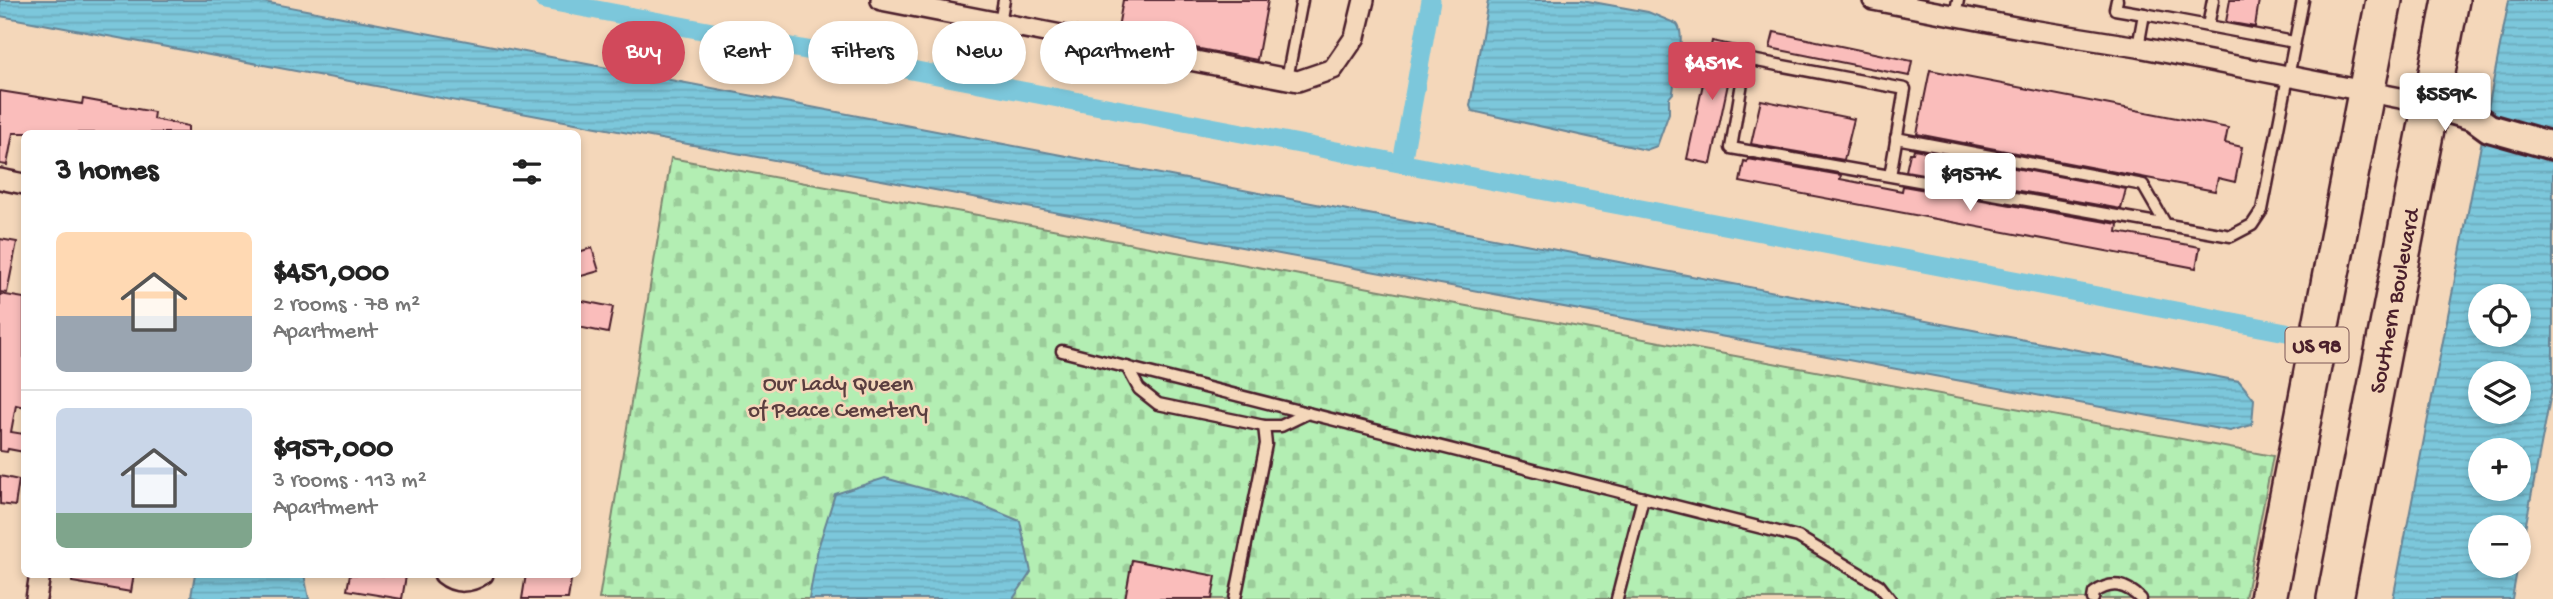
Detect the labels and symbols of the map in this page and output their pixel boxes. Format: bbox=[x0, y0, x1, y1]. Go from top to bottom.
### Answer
pin: $451K bbox=[1663, 42, 1761, 102]
pin: $559K bbox=[2396, 74, 2494, 133]
pin: $957K bbox=[1921, 154, 2019, 213]
street label: Southern Boulevard bbox=[2365, 205, 2428, 396]
road number: US 98 bbox=[2286, 328, 2348, 362]
park label: Our Lady Queen of Peace Cemetery bbox=[748, 372, 928, 425]

